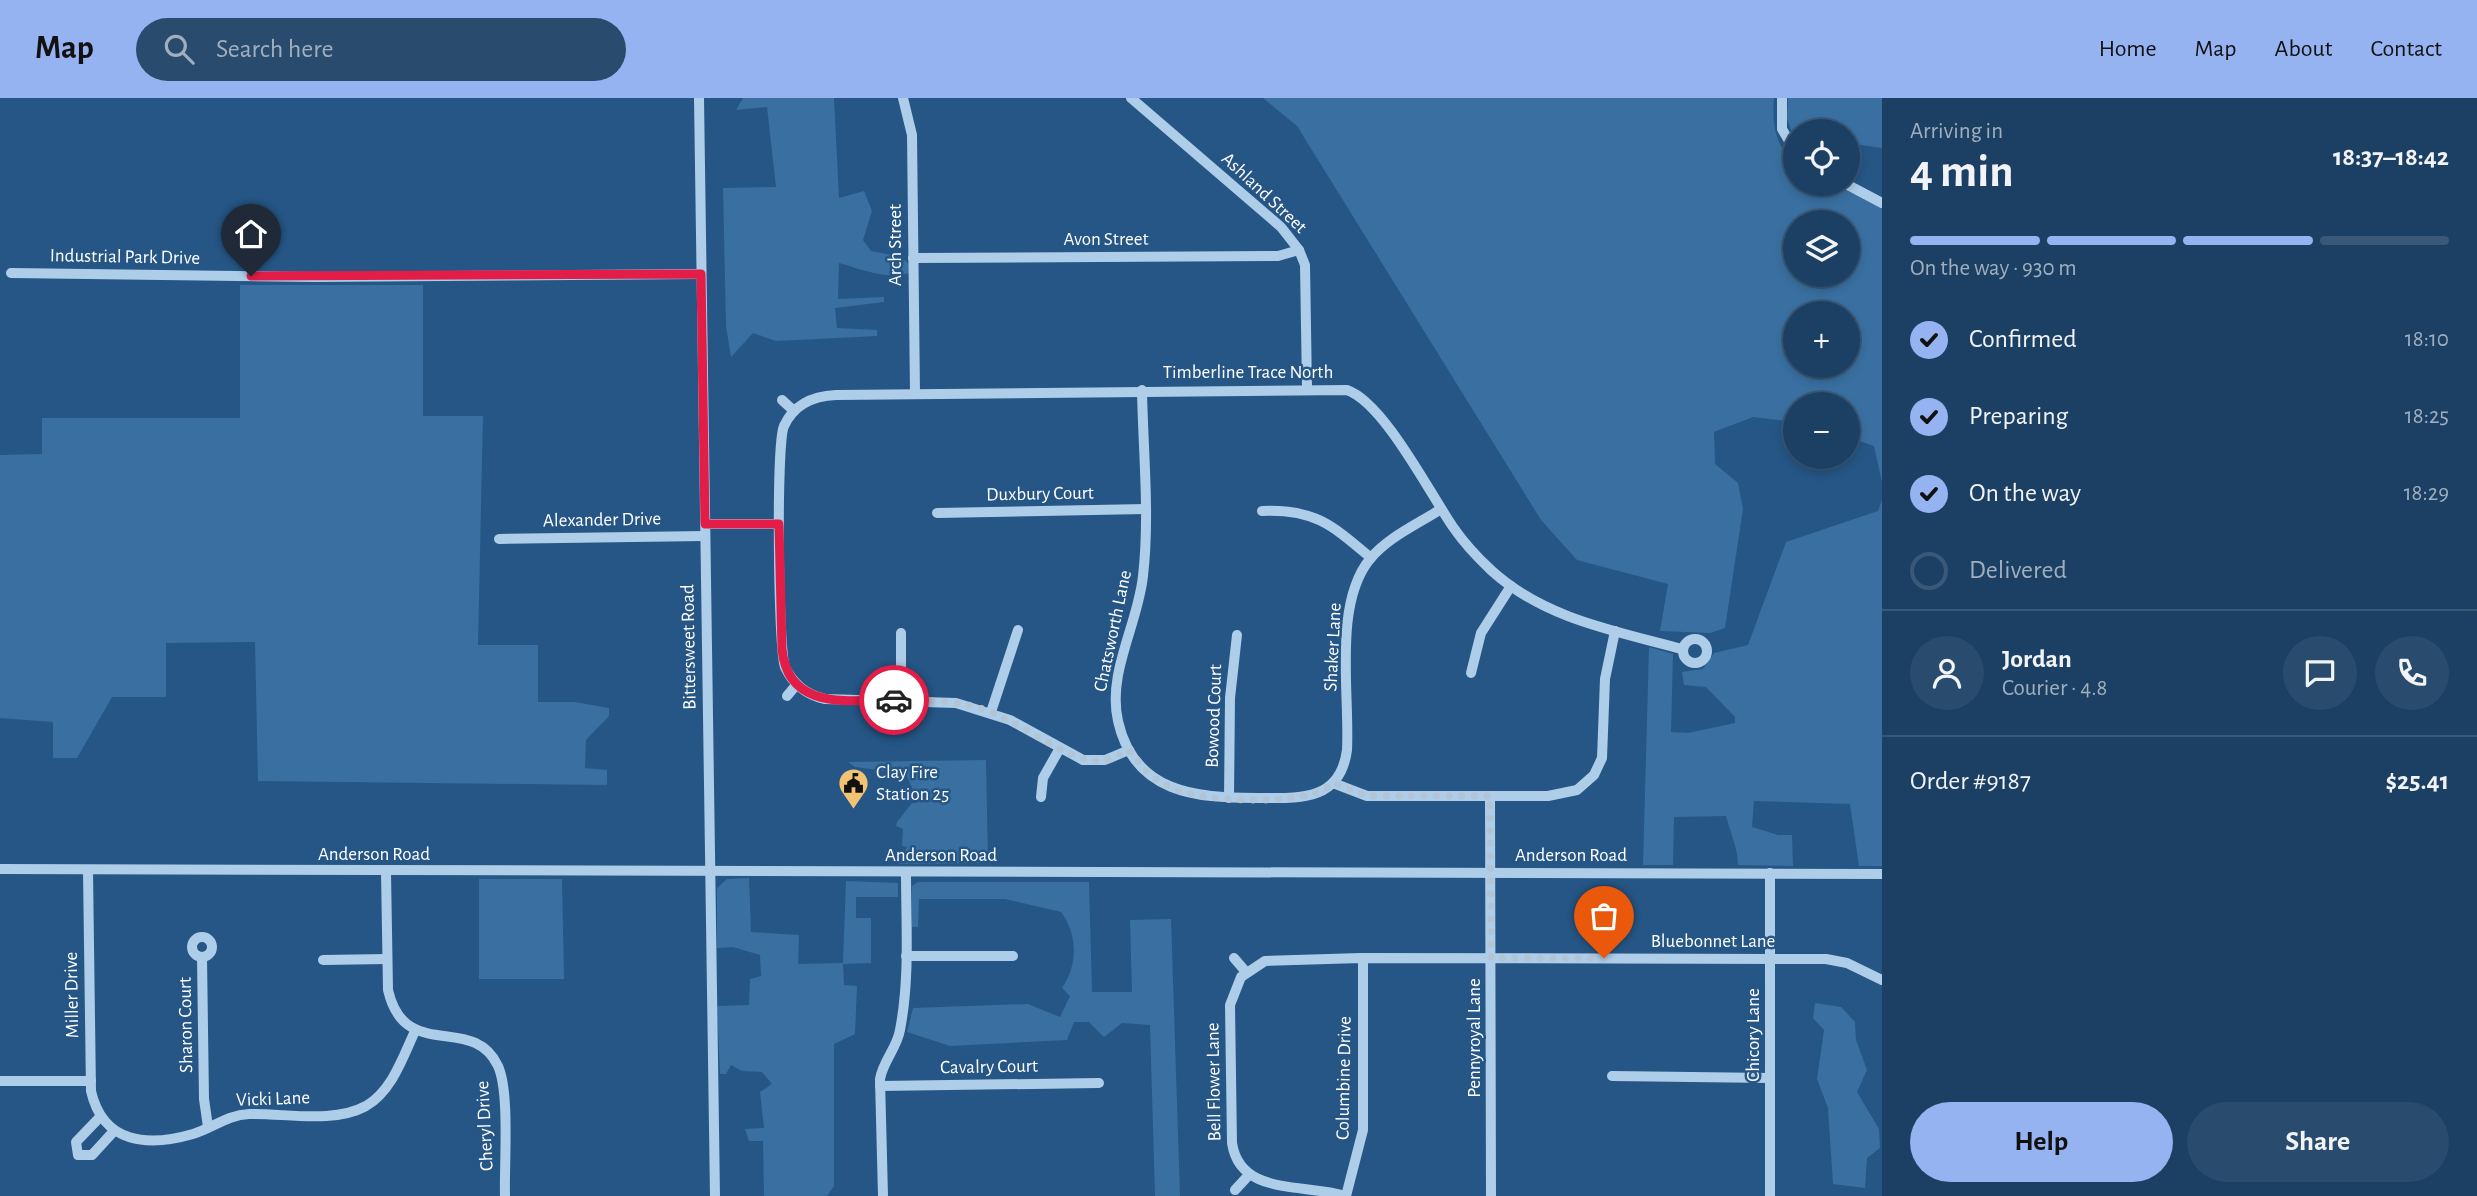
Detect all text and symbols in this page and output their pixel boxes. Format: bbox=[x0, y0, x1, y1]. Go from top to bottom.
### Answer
search box bbox=[136, 18, 626, 81]
icon: search bbox=[160, 30, 198, 68]
text: Map bbox=[35, 32, 94, 65]
text: Search here bbox=[216, 36, 334, 62]
text: Home bbox=[2099, 37, 2157, 61]
text: Map bbox=[2195, 37, 2237, 61]
text: About bbox=[2275, 37, 2332, 61]
text: Contact bbox=[2370, 37, 2442, 61]
map controls bbox=[1783, 119, 1860, 469]
button: locate bbox=[1783, 119, 1860, 196]
text: Arriving in bbox=[1910, 120, 2003, 143]
text: 18:37–18:42 bbox=[2333, 144, 2449, 170]
street label: Ashland Street bbox=[1218, 149, 1310, 237]
text: 4 min bbox=[1910, 149, 2014, 195]
pin bbox=[221, 204, 281, 276]
street label: Arch Street bbox=[886, 204, 905, 286]
button: layers bbox=[1783, 210, 1860, 287]
icon: home bbox=[232, 215, 270, 253]
street label: Avon Street bbox=[1063, 230, 1149, 249]
street label: Industrial Park Drive bbox=[50, 246, 200, 268]
text: On the way · 930 m bbox=[1910, 257, 2077, 280]
button: + bbox=[1783, 301, 1860, 378]
icon: check bbox=[1910, 321, 1948, 359]
text: Confirmed bbox=[1969, 326, 2077, 352]
text: 18:10 bbox=[2405, 328, 2449, 351]
street label: Timberline Trace North bbox=[1163, 363, 1333, 382]
button: − bbox=[1783, 392, 1860, 469]
icon: check bbox=[1910, 398, 1948, 436]
text: Preparing bbox=[1969, 403, 2068, 429]
text: 18:25 bbox=[2405, 405, 2449, 428]
icon: check bbox=[1910, 475, 1948, 513]
text: On the way bbox=[1969, 480, 2081, 506]
text: 18:29 bbox=[2404, 482, 2449, 505]
street label: Duxbury Court bbox=[986, 484, 1094, 504]
street label: Alexander Drive bbox=[543, 509, 661, 531]
text: Delivered bbox=[1969, 557, 2067, 583]
street label: Chatsworth Lane bbox=[1091, 569, 1135, 693]
street label: Bittersweet Road bbox=[678, 584, 700, 710]
street label: Shaker Lane bbox=[1321, 602, 1345, 692]
button: person bbox=[1910, 636, 1984, 710]
button: chat bbox=[2283, 636, 2357, 710]
button: phone bbox=[2375, 636, 2449, 710]
text: Jordan bbox=[2002, 646, 2072, 672]
street label: Bowood Court bbox=[1203, 664, 1225, 768]
courier bbox=[859, 665, 929, 735]
text: Courier · 4.8 bbox=[2002, 677, 2107, 700]
icon: car bbox=[875, 681, 913, 719]
place label: Clay Fire Station 25 bbox=[876, 763, 949, 804]
public building icon: Clay Fire Station 25 bbox=[836, 766, 870, 810]
text: Order #9187 bbox=[1910, 768, 2031, 794]
text: $25.41 bbox=[2385, 768, 2449, 794]
street label: Anderson Road bbox=[318, 845, 430, 864]
street label: Anderson Road bbox=[885, 846, 997, 865]
street label: Anderson Road bbox=[1515, 846, 1627, 865]
pin bbox=[1574, 886, 1634, 958]
icon: bag bbox=[1585, 897, 1623, 935]
street label: Bluebonnet Lane bbox=[1651, 932, 1775, 951]
street label: Miller Drive bbox=[62, 952, 82, 1038]
street label: Sharon Court bbox=[176, 977, 196, 1073]
street label: Pennyroyal Lane bbox=[1465, 978, 1484, 1098]
street label: Chicory Lane bbox=[1744, 988, 1763, 1082]
street label: Columbine Drive bbox=[1333, 1016, 1355, 1140]
street label: Bell Flower Lane bbox=[1203, 1022, 1225, 1142]
street label: Cavalry Court bbox=[940, 1057, 1038, 1077]
street label: Cheryl Drive bbox=[473, 1080, 497, 1172]
street label: Vicki Lane bbox=[236, 1088, 310, 1110]
button: Help bbox=[1910, 1102, 2173, 1182]
button: Share bbox=[2187, 1102, 2449, 1182]

